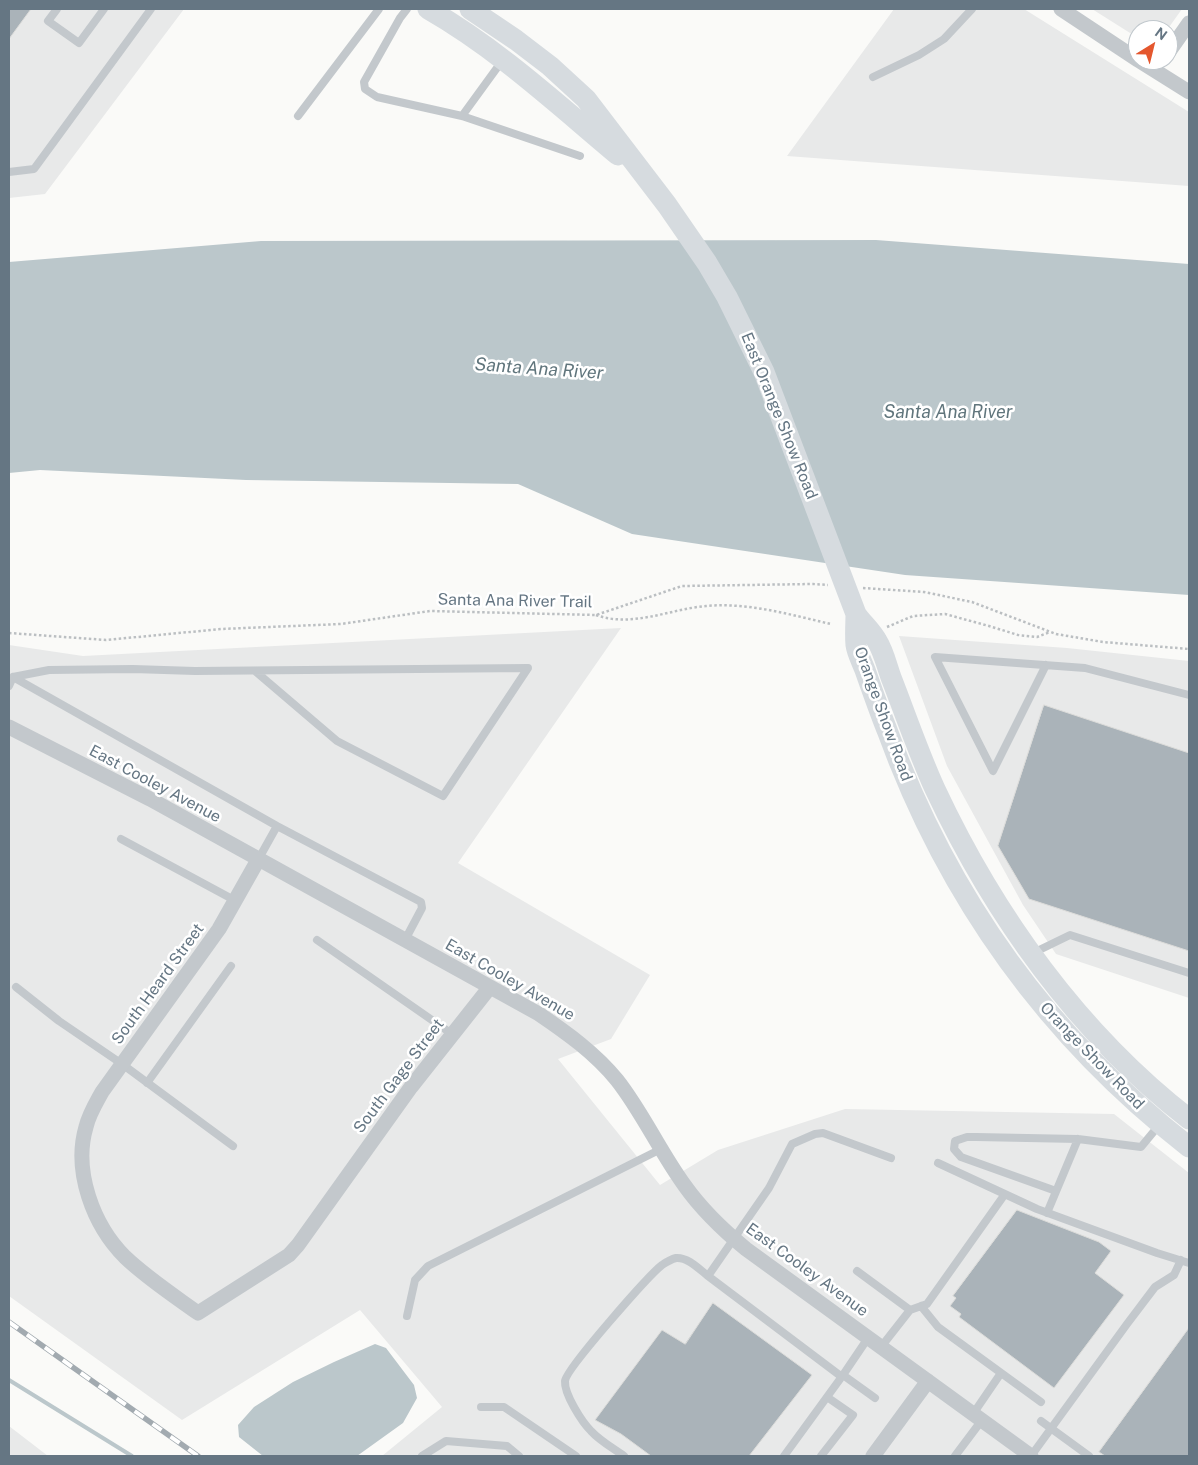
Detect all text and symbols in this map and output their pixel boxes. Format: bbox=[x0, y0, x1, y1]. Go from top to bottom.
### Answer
north arrow bbox=[1128, 20, 1178, 70]
text: N bbox=[1152, 24, 1170, 43]
street label: East Orange Show Road bbox=[737, 330, 821, 502]
water label: Santa Ana River bbox=[474, 354, 604, 384]
water label: Santa Ana River bbox=[884, 401, 1012, 423]
street label: Santa Ana River Trail bbox=[437, 590, 593, 612]
street label: Orange Show Road bbox=[850, 644, 916, 784]
street label: East Cooley Avenue bbox=[86, 741, 224, 827]
street label: South Heard Street bbox=[108, 920, 208, 1048]
street label: East Cooley Avenue bbox=[442, 935, 578, 1025]
street label: Orange Show Road bbox=[1036, 998, 1148, 1114]
street label: South Gage Street bbox=[350, 1015, 448, 1137]
street label: East Cooley Avenue bbox=[742, 1219, 872, 1321]

